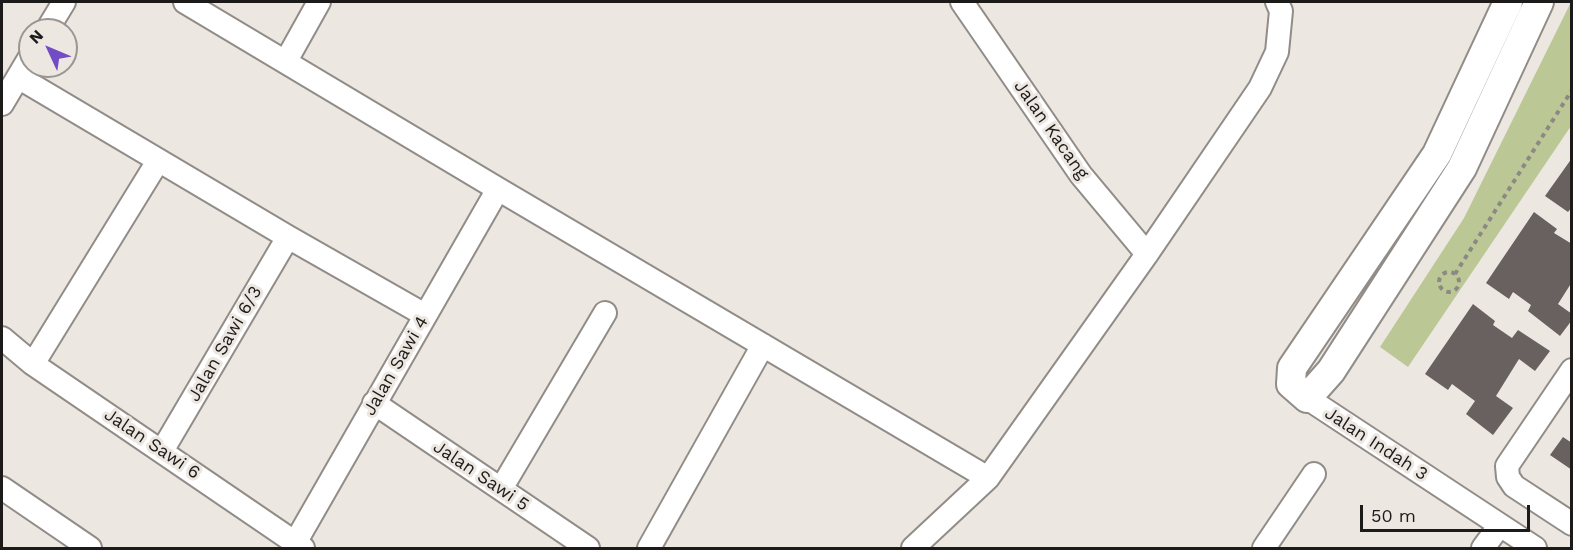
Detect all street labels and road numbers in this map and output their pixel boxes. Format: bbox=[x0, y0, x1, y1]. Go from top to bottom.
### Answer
street label: Jalan Kacang bbox=[1009, 76, 1093, 184]
street label: Jalan Sawi 6/3 bbox=[183, 282, 267, 406]
street label: Jalan Sawi 4 bbox=[359, 312, 433, 420]
street label: Jalan Indah 3 bbox=[1320, 403, 1432, 485]
street label: Jalan Sawi 6 bbox=[100, 404, 204, 484]
street label: Jalan Sawi 5 bbox=[429, 436, 533, 516]

